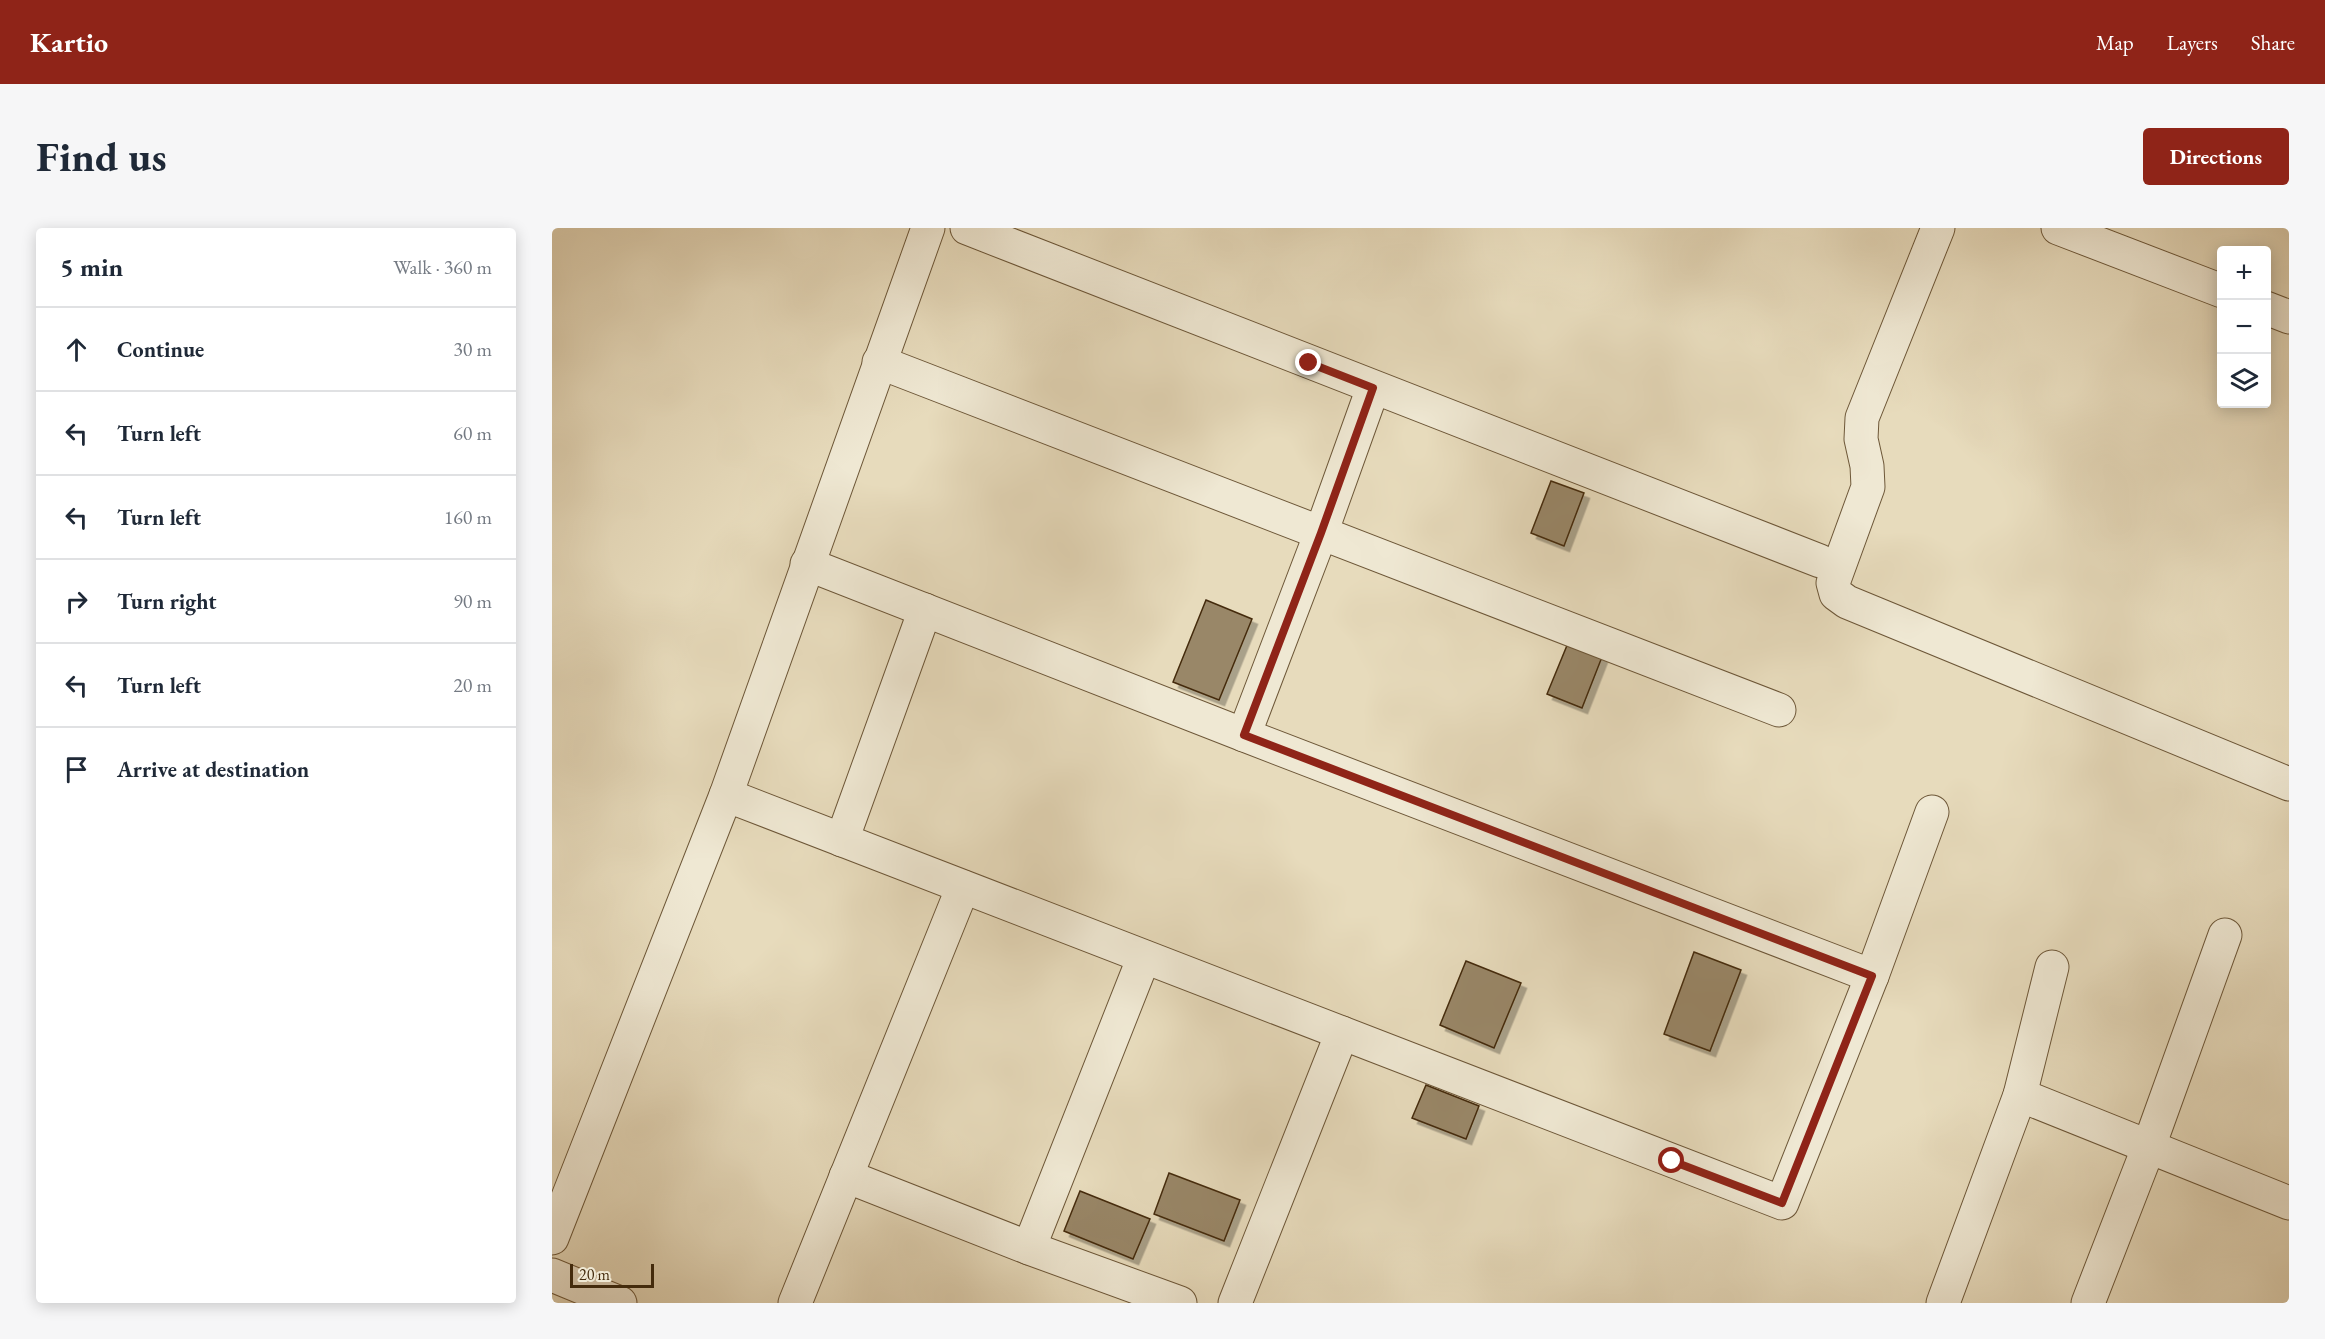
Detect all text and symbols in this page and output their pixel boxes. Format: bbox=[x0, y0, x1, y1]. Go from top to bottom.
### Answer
text: Kartio bbox=[30, 24, 108, 60]
text: Map bbox=[2096, 29, 2134, 56]
text: Layers bbox=[2167, 29, 2218, 56]
text: Share bbox=[2251, 29, 2295, 56]
button: Directions bbox=[2143, 128, 2289, 185]
text: Find us bbox=[36, 129, 167, 184]
map controls bbox=[2217, 246, 2271, 408]
button: + bbox=[2217, 246, 2271, 300]
text: 5 min bbox=[60, 250, 123, 284]
text: Walk · 360 m bbox=[393, 254, 492, 280]
button: − bbox=[2217, 300, 2271, 354]
icon: ahead bbox=[60, 333, 93, 366]
text: Continue bbox=[117, 335, 204, 364]
text: 30 m bbox=[453, 336, 492, 362]
route end bbox=[1295, 349, 1321, 375]
button: layers bbox=[2217, 354, 2271, 408]
icon: left bbox=[60, 417, 93, 450]
text: Turn left bbox=[117, 419, 201, 448]
text: 60 m bbox=[453, 420, 492, 446]
icon: left bbox=[60, 501, 93, 534]
text: Turn left bbox=[117, 503, 201, 532]
text: 160 m bbox=[444, 504, 492, 530]
icon: right bbox=[60, 585, 93, 618]
text: Turn right bbox=[117, 587, 216, 616]
text: 90 m bbox=[453, 588, 492, 614]
icon: left bbox=[60, 669, 93, 702]
text: Turn left bbox=[117, 671, 201, 700]
text: 20 m bbox=[453, 672, 492, 698]
icon: arrive bbox=[60, 753, 93, 786]
text: Arrive at destination bbox=[117, 755, 309, 784]
route start bbox=[1658, 1147, 1684, 1173]
scale bar bbox=[570, 1261, 654, 1288]
text: 20 m bbox=[579, 1264, 610, 1285]

